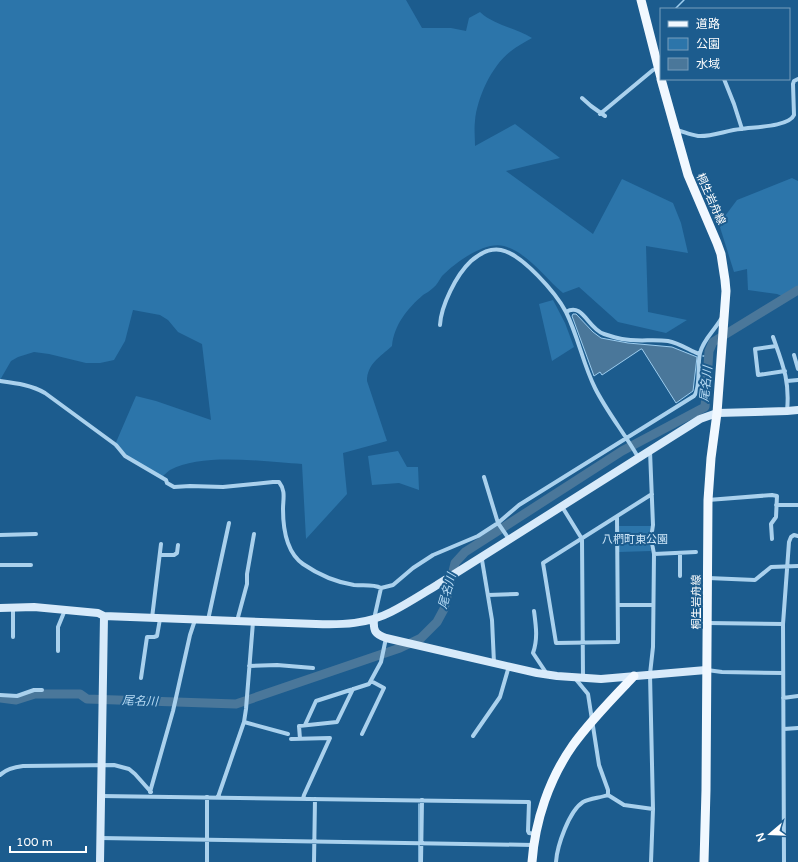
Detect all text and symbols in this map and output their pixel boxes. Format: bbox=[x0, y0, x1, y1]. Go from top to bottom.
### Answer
legend bbox=[660, 8, 790, 80]
text: 道路 bbox=[696, 17, 720, 31]
text: 公園 bbox=[696, 37, 720, 51]
text: 水域 bbox=[696, 57, 720, 71]
street label: 桐生岩舟線 bbox=[694, 171, 728, 227]
water label: 尾名川 bbox=[697, 363, 715, 403]
park label: 八椚町東公園 bbox=[602, 533, 668, 546]
water label: 尾名川 bbox=[435, 570, 459, 610]
street label: 桐生岩舟線 bbox=[690, 575, 703, 630]
water label: 尾名川 bbox=[122, 693, 160, 709]
north arrow bbox=[750, 814, 790, 854]
scale bar bbox=[10, 828, 86, 854]
text: N bbox=[753, 831, 769, 843]
text: 100 m bbox=[16, 835, 53, 849]

